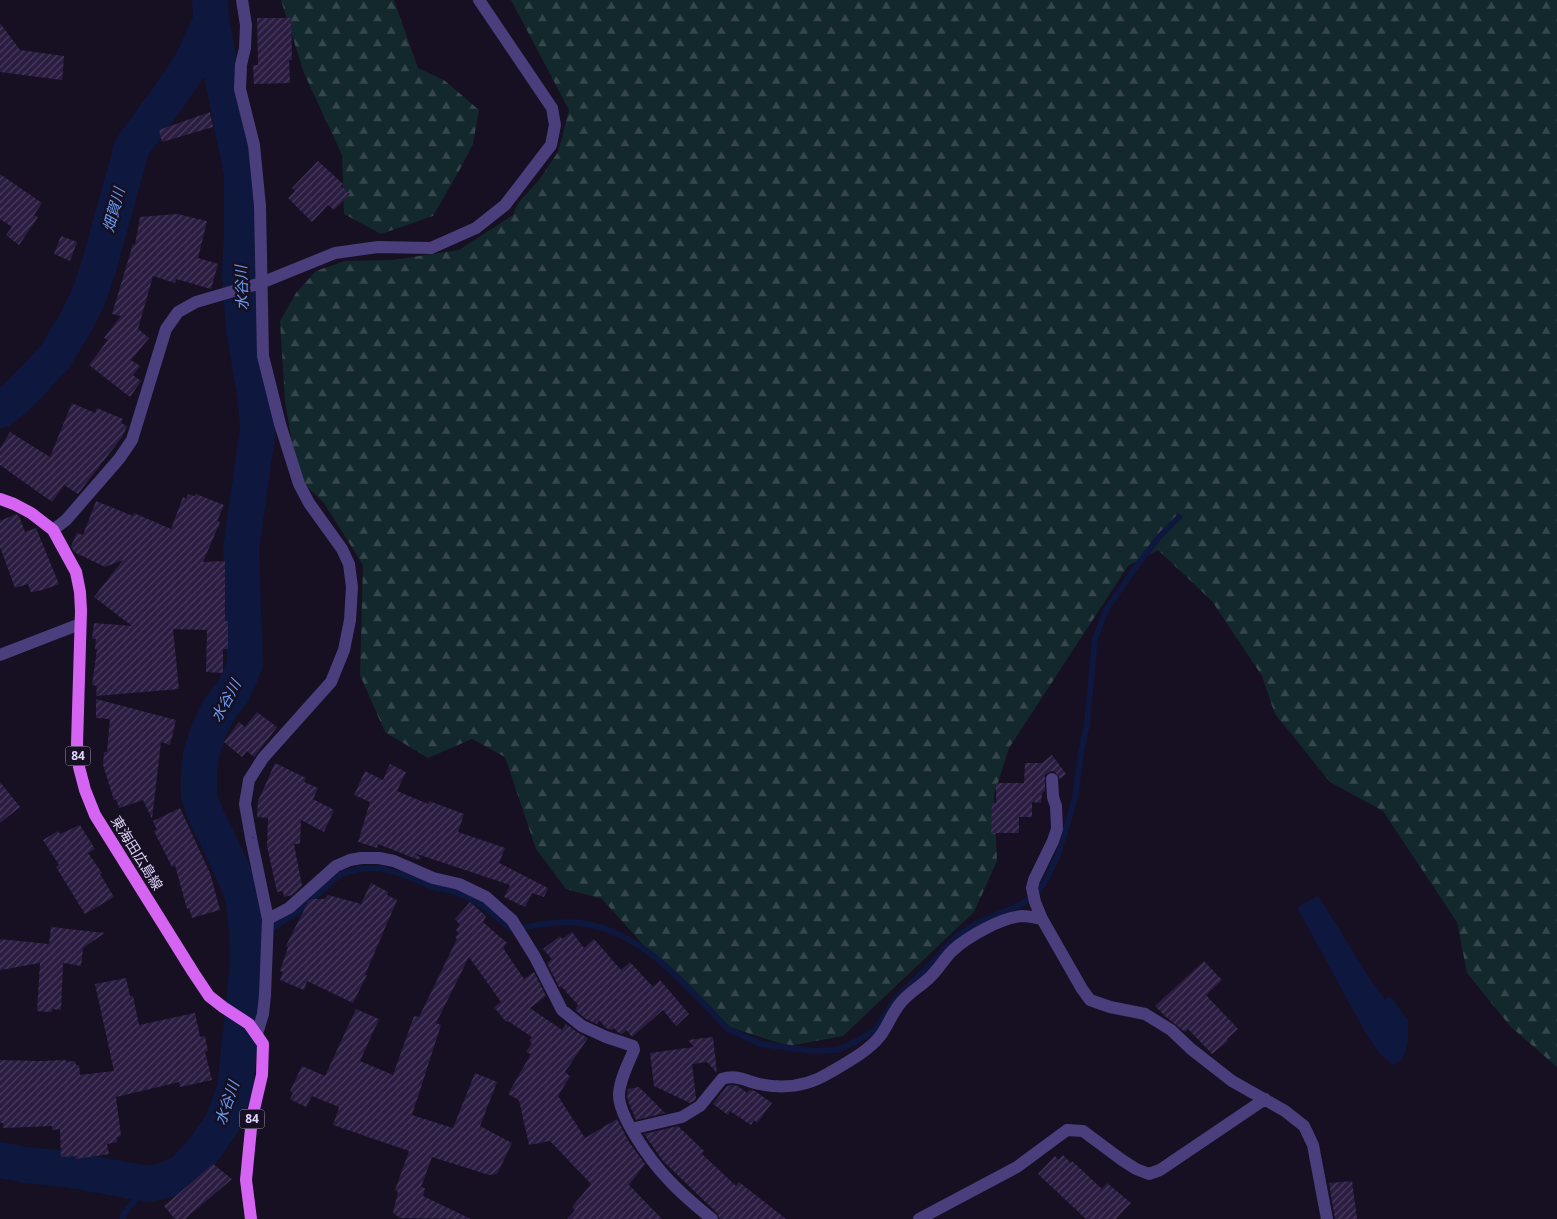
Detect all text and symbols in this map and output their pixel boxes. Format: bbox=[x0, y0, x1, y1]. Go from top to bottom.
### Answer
water label: 畑賀川 bbox=[98, 183, 129, 234]
water label: 水谷川 bbox=[230, 263, 252, 311]
water label: 水谷川 bbox=[205, 674, 246, 725]
road number: 84 bbox=[66, 746, 90, 766]
street label: 東海田広島線 bbox=[107, 812, 168, 893]
water label: 水谷川 bbox=[209, 1076, 243, 1127]
road number: 84 bbox=[240, 1110, 264, 1128]

